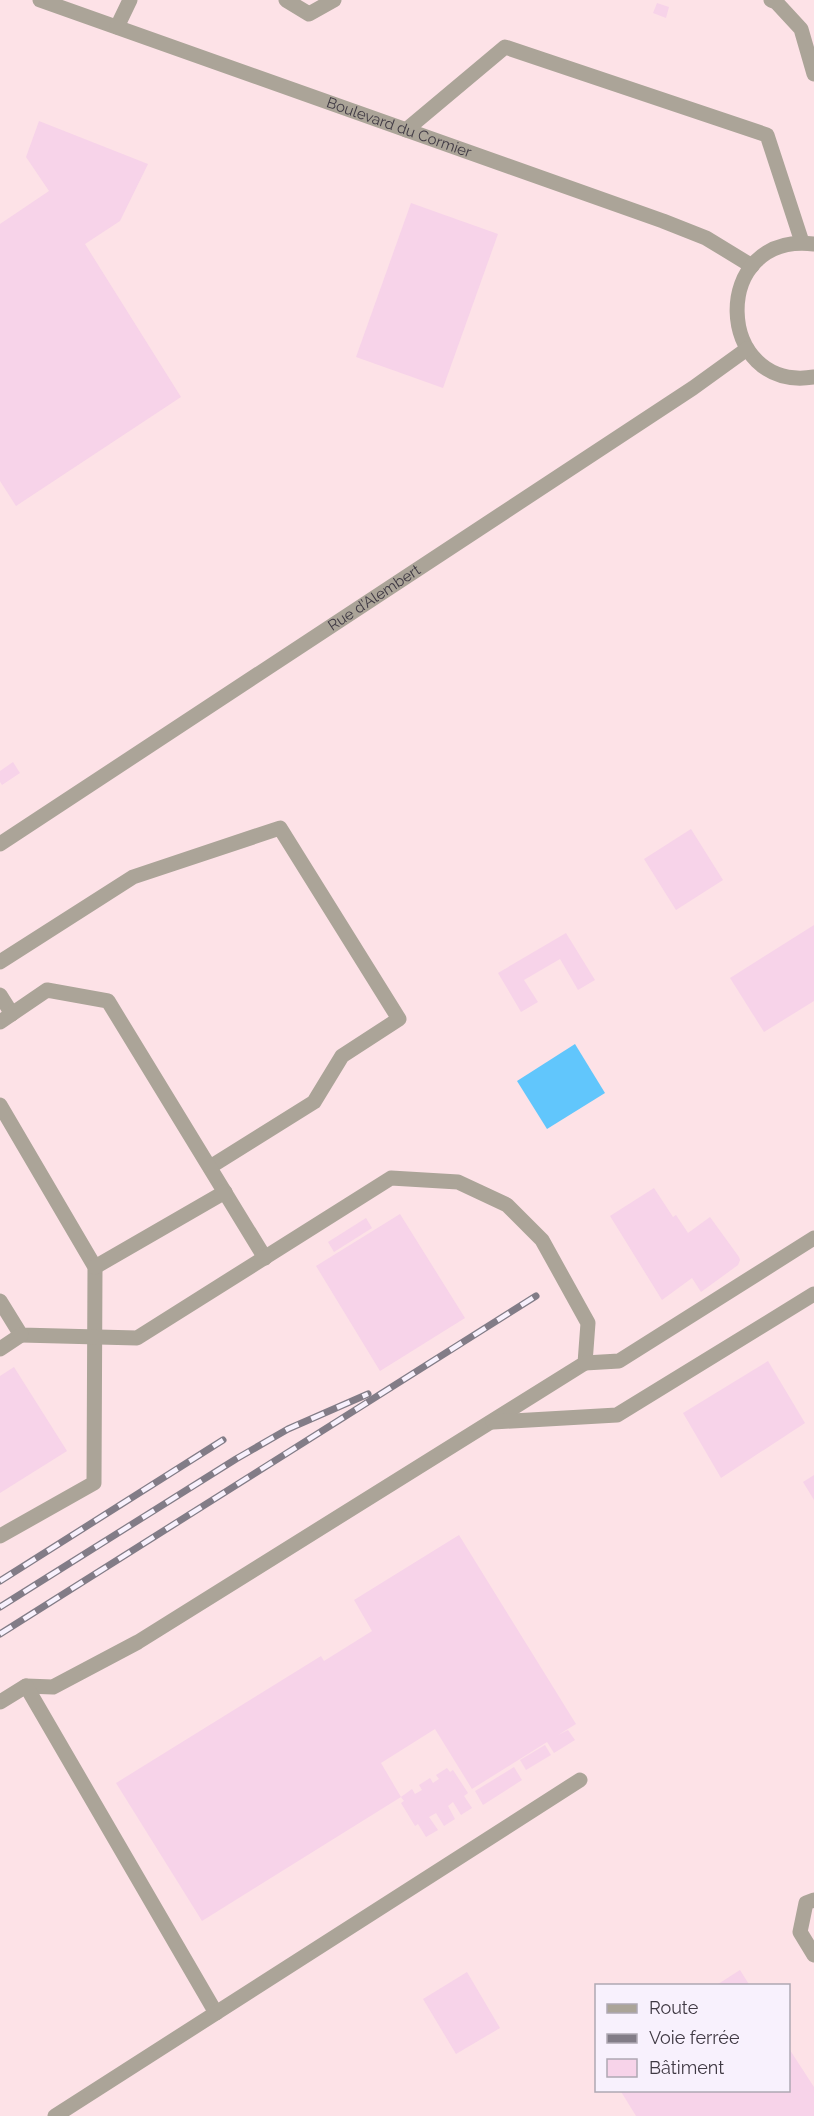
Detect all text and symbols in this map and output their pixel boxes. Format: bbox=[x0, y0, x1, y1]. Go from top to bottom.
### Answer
street label: Boulevard du Cormier bbox=[324, 93, 475, 162]
street label: Rue d’Alembert bbox=[325, 561, 424, 635]
legend bbox=[595, 1984, 790, 2092]
text: Route bbox=[649, 1997, 699, 2018]
text: Voie ferrée bbox=[649, 2027, 740, 2048]
text: Bâtiment bbox=[649, 2057, 724, 2078]

